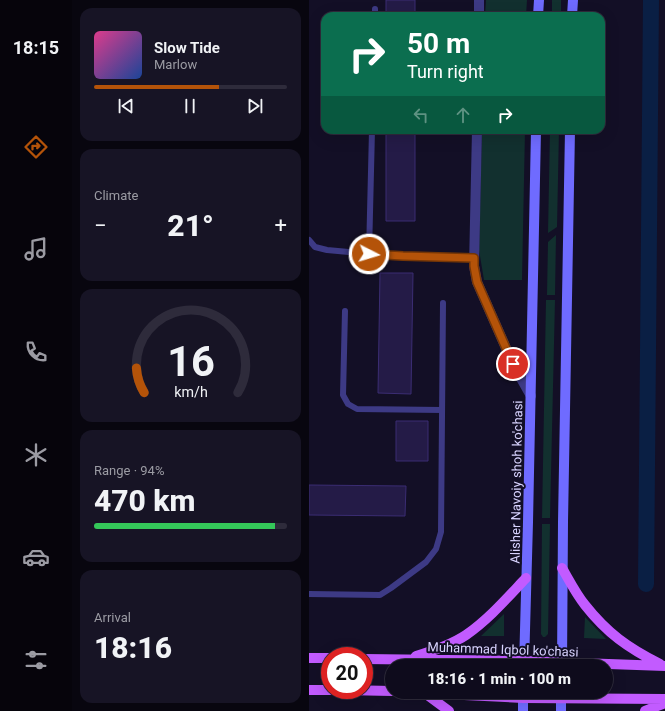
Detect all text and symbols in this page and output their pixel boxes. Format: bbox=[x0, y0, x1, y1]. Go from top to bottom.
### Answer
text: 50 m bbox=[407, 27, 470, 60]
icon: right bbox=[341, 28, 393, 80]
text: 18:15 bbox=[13, 37, 59, 58]
text: Slow Tide bbox=[154, 39, 220, 57]
text: Marlow bbox=[154, 57, 197, 72]
text: Turn right bbox=[407, 61, 484, 82]
icon: previous bbox=[115, 95, 137, 117]
icon: pause bbox=[179, 95, 201, 117]
icon: next bbox=[244, 95, 266, 117]
icon: left bbox=[410, 104, 432, 126]
icon: ahead bbox=[452, 104, 474, 126]
icon: right bbox=[494, 104, 516, 126]
icon: directions bbox=[22, 133, 50, 161]
text: Climate bbox=[94, 188, 138, 203]
text: 21° bbox=[167, 208, 214, 243]
text: − bbox=[94, 213, 107, 238]
text: + bbox=[275, 213, 287, 238]
position arrow bbox=[348, 233, 390, 275]
icon: music bbox=[22, 235, 50, 263]
text: 16 bbox=[167, 337, 214, 386]
icon: phone bbox=[22, 338, 50, 366]
pin bbox=[496, 347, 530, 381]
icon: arrive bbox=[502, 353, 524, 375]
text: km/h bbox=[174, 384, 207, 400]
street label: Alisher Navoiy shoh ko'chasi bbox=[508, 400, 525, 564]
icon: climate bbox=[22, 441, 50, 469]
text: Range · 94% bbox=[94, 463, 164, 478]
text: 470 km bbox=[94, 483, 196, 518]
icon: car bbox=[22, 543, 50, 571]
text: Arrival bbox=[94, 610, 131, 625]
text: 18:16 bbox=[94, 630, 172, 665]
street label: Muhammad Iqbol ko'chasi bbox=[427, 639, 579, 660]
icon: filters bbox=[22, 646, 50, 674]
speed limit sign: 20 bbox=[321, 647, 373, 699]
text: 18:16 · 1 min · 100 m bbox=[427, 670, 571, 688]

